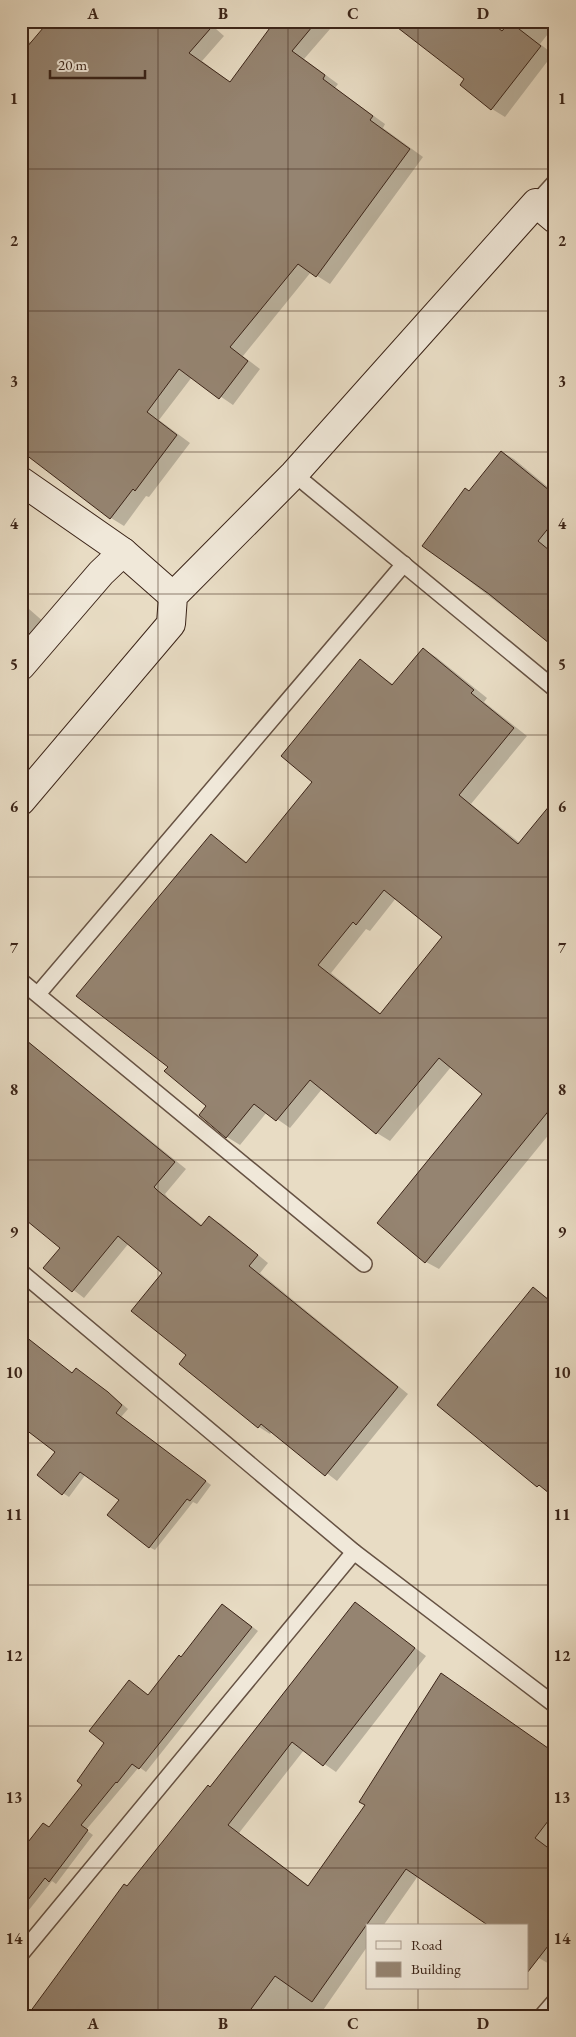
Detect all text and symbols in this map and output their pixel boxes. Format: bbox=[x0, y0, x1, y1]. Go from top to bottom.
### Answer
text: A bbox=[86, 3, 99, 24]
text: B bbox=[218, 3, 228, 24]
text: C bbox=[347, 3, 359, 24]
text: D bbox=[477, 3, 489, 24]
scale bar bbox=[50, 48, 145, 80]
text: 20 m bbox=[58, 55, 87, 74]
text: 1 bbox=[10, 88, 18, 109]
text: 1 bbox=[558, 88, 566, 109]
text: 2 bbox=[10, 230, 19, 251]
text: 2 bbox=[558, 230, 567, 251]
text: 3 bbox=[10, 371, 18, 392]
text: 3 bbox=[558, 371, 566, 392]
text: 4 bbox=[10, 513, 19, 534]
text: 4 bbox=[558, 513, 567, 534]
text: 5 bbox=[10, 654, 18, 675]
text: 5 bbox=[558, 654, 566, 675]
text: 6 bbox=[10, 796, 19, 817]
text: 6 bbox=[558, 796, 567, 817]
text: 7 bbox=[10, 937, 19, 958]
text: 7 bbox=[558, 937, 567, 958]
text: 8 bbox=[10, 1079, 18, 1100]
text: 8 bbox=[558, 1079, 566, 1100]
text: 9 bbox=[10, 1221, 19, 1242]
text: 9 bbox=[558, 1221, 567, 1242]
text: 10 bbox=[6, 1362, 23, 1383]
text: 10 bbox=[554, 1362, 571, 1383]
text: 11 bbox=[6, 1504, 22, 1525]
text: 11 bbox=[554, 1504, 570, 1525]
text: 12 bbox=[6, 1645, 23, 1666]
text: 12 bbox=[554, 1645, 571, 1666]
text: 13 bbox=[6, 1787, 22, 1808]
text: 13 bbox=[554, 1787, 570, 1808]
legend bbox=[366, 1924, 528, 1990]
text: 14 bbox=[6, 1928, 23, 1949]
text: 14 bbox=[554, 1928, 571, 1949]
text: Road bbox=[411, 1935, 443, 1954]
text: Building bbox=[411, 1959, 461, 1978]
text: A bbox=[86, 2013, 99, 2034]
text: B bbox=[218, 2013, 228, 2034]
text: C bbox=[347, 2013, 359, 2034]
text: D bbox=[477, 2013, 489, 2034]

